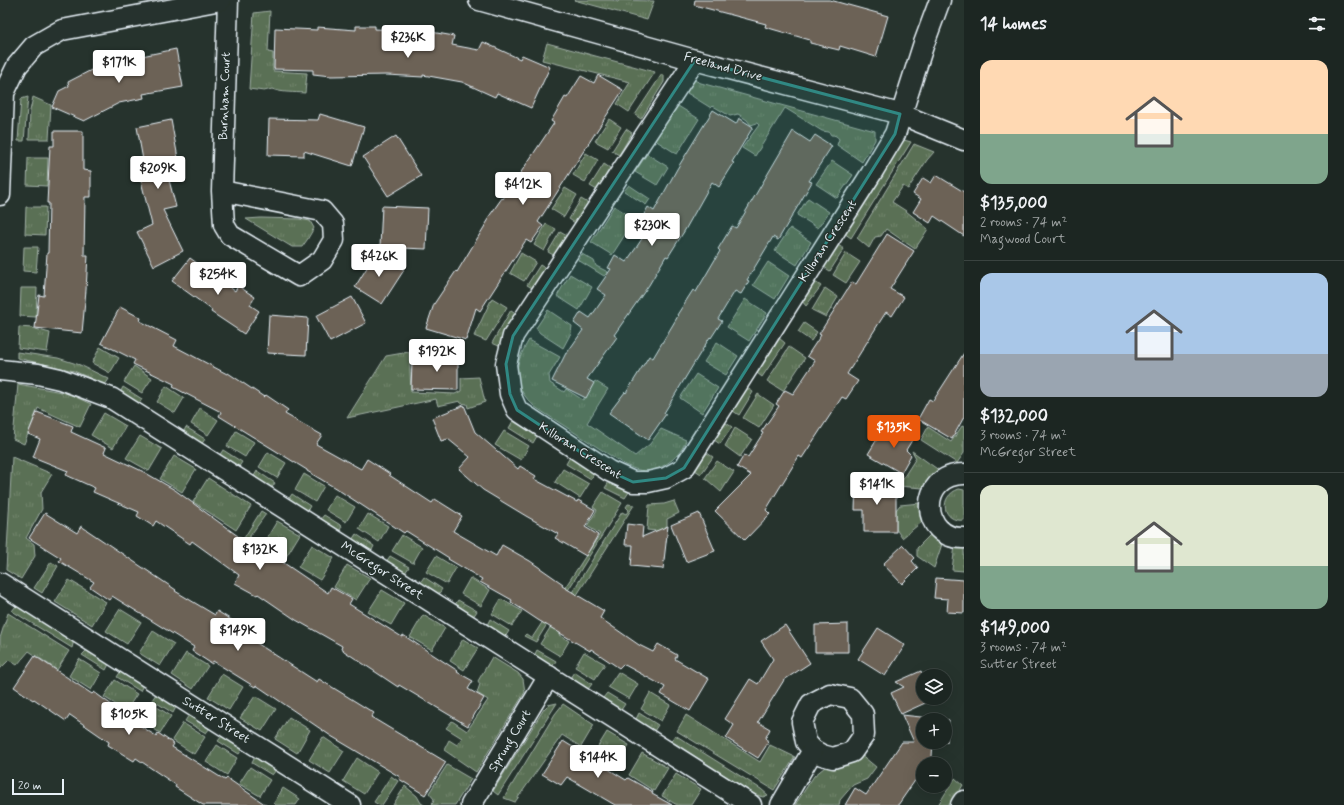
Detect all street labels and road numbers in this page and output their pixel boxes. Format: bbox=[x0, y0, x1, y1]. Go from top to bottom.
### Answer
street label: Freeland Drive bbox=[682, 48, 764, 86]
street label: Burnham Court bbox=[215, 51, 235, 140]
street label: Killoran Crescent bbox=[795, 196, 861, 285]
street label: Killoran Crescent bbox=[535, 419, 625, 483]
street label: McGregor Street bbox=[336, 538, 427, 606]
street label: Sutter Street bbox=[179, 692, 253, 748]
street label: Sprung Court bbox=[485, 707, 537, 776]

